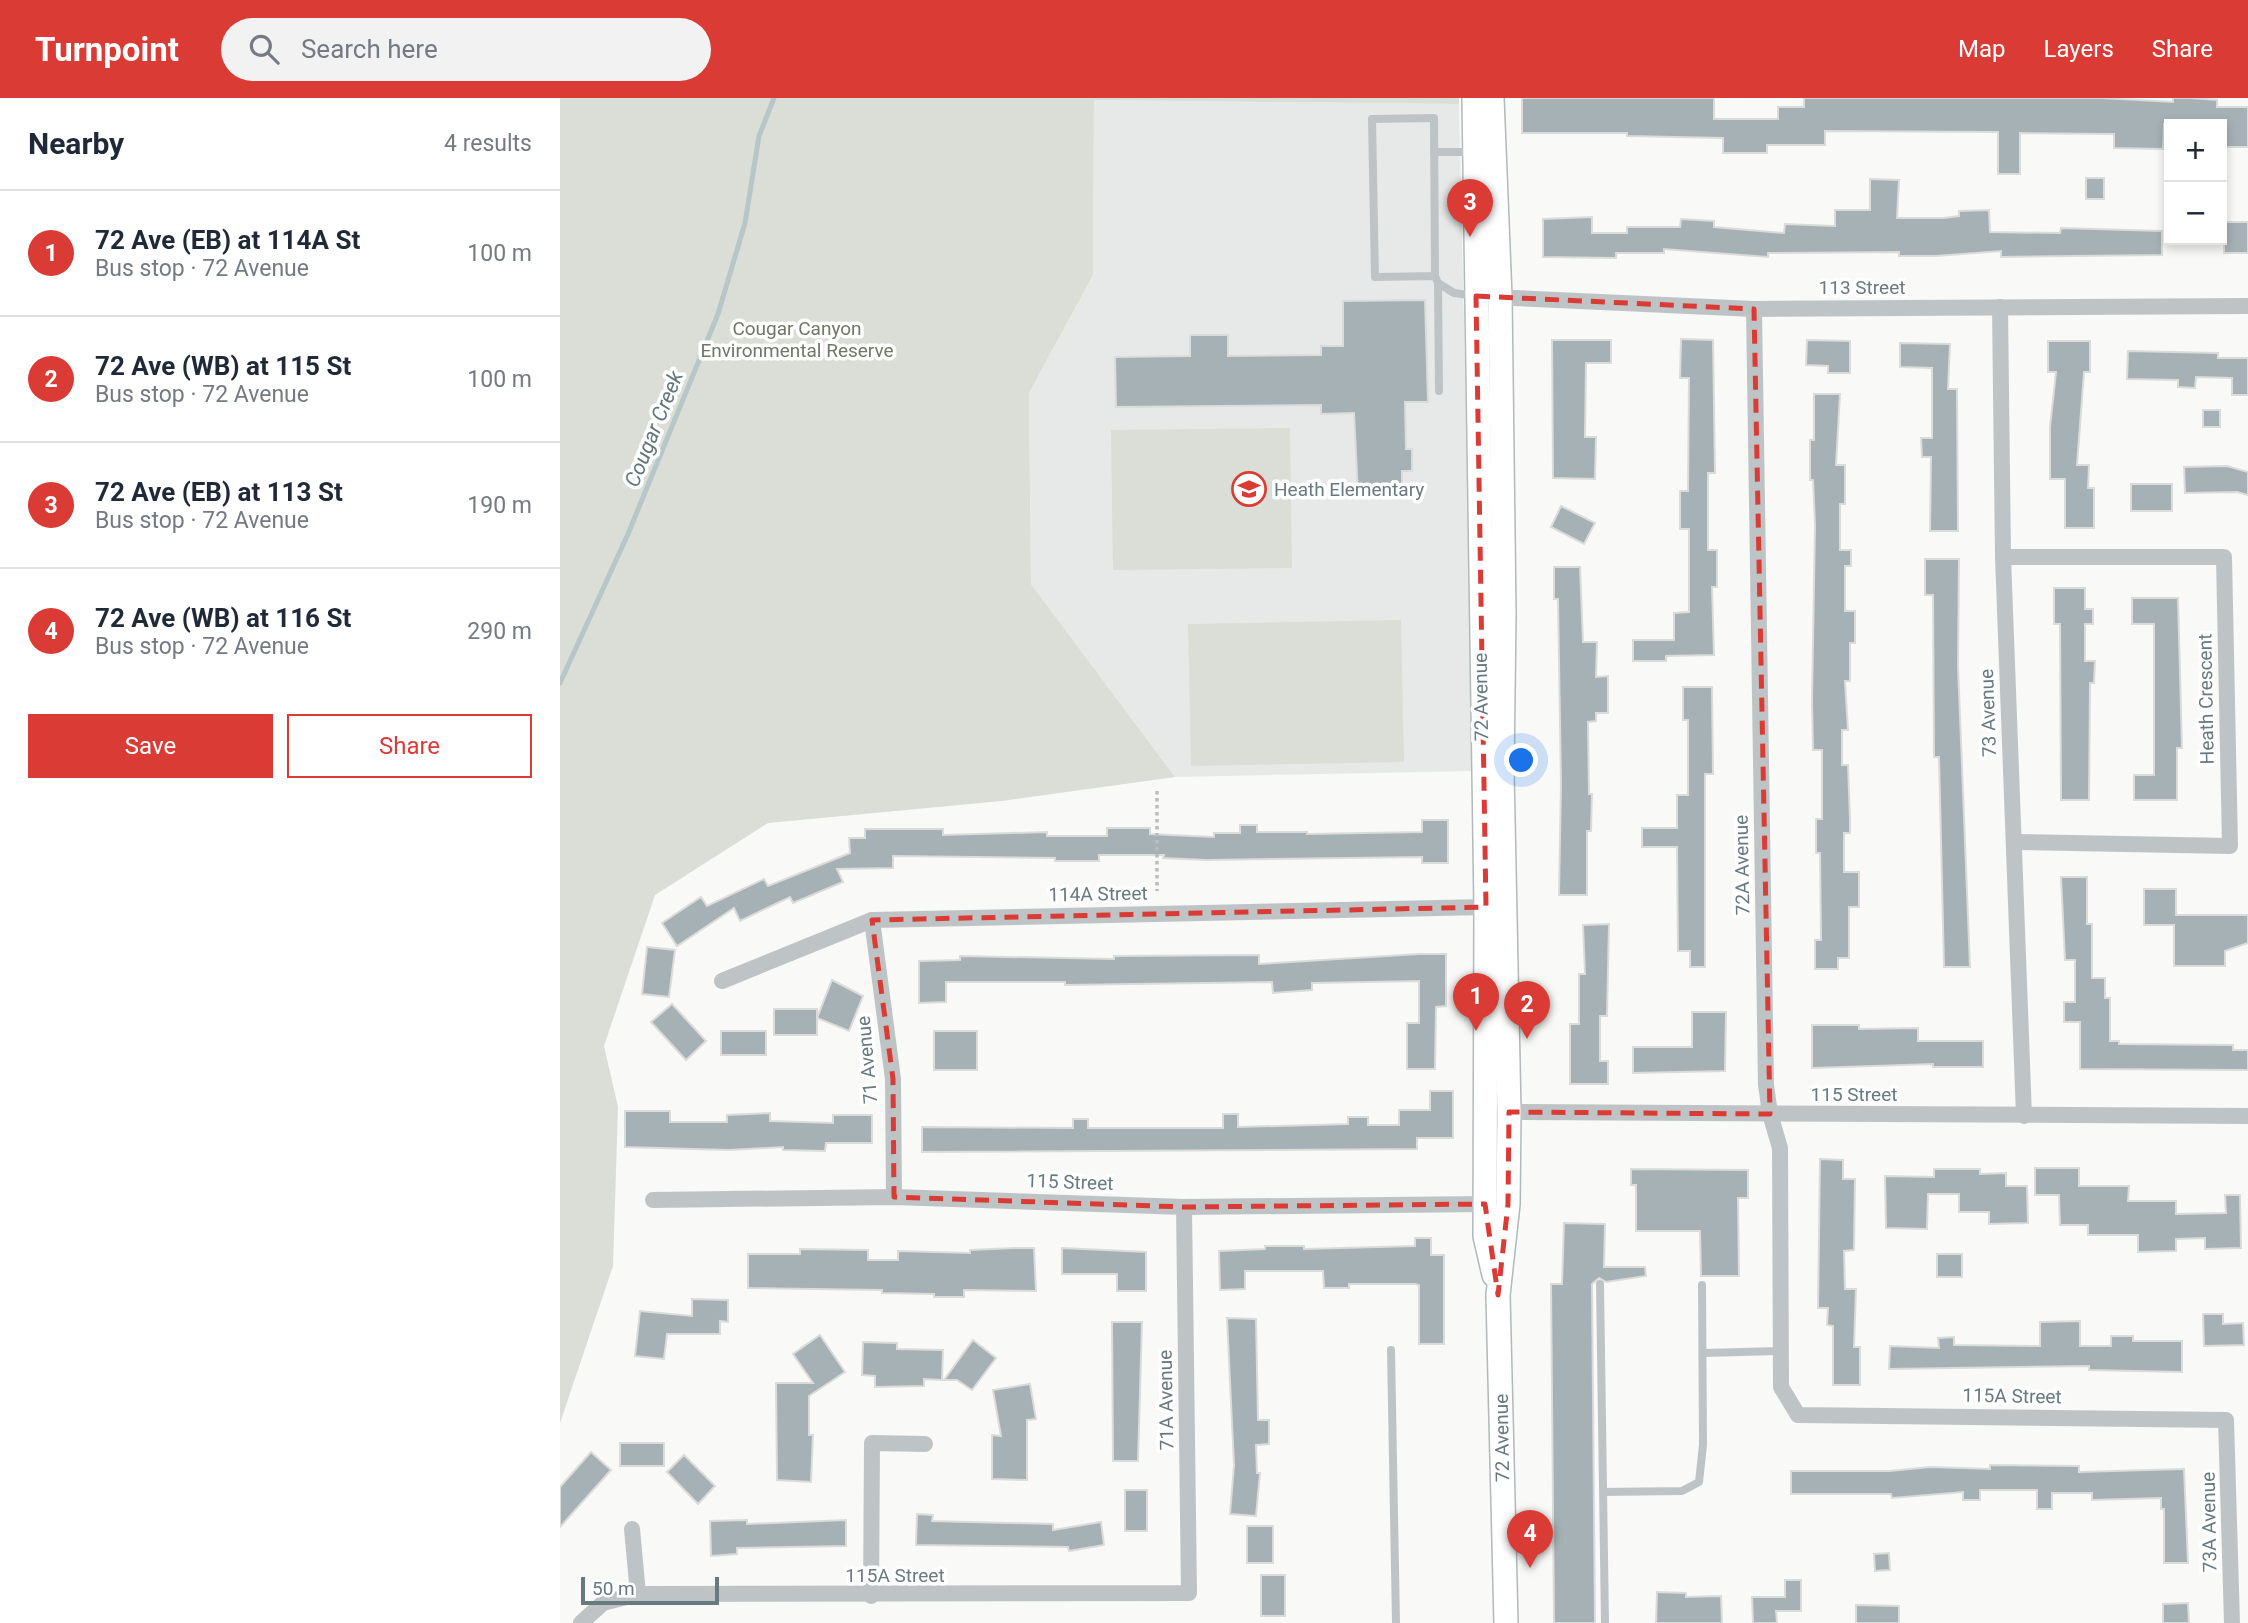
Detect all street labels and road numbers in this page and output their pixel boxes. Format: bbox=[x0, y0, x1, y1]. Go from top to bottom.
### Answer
street label: 113 Street bbox=[1819, 276, 1905, 299]
street label: Heath Crescent bbox=[2193, 634, 2219, 764]
street label: 72 Avenue bbox=[1469, 653, 1493, 741]
street label: 73 Avenue bbox=[1975, 669, 2001, 757]
street label: 72A Avenue bbox=[1730, 815, 1754, 915]
street label: 114A Street bbox=[1048, 882, 1148, 906]
street label: 71 Avenue bbox=[852, 1015, 882, 1105]
street label: 115 Street bbox=[1811, 1083, 1897, 1106]
street label: 115 Street bbox=[1026, 1169, 1114, 1195]
street label: 71A Avenue bbox=[1154, 1350, 1178, 1450]
street label: 115A Street bbox=[1962, 1384, 2062, 1408]
street label: 72 Avenue bbox=[1490, 1394, 1514, 1482]
street label: 73A Avenue bbox=[2197, 1472, 2221, 1572]
street label: 115A Street bbox=[845, 1564, 945, 1587]

